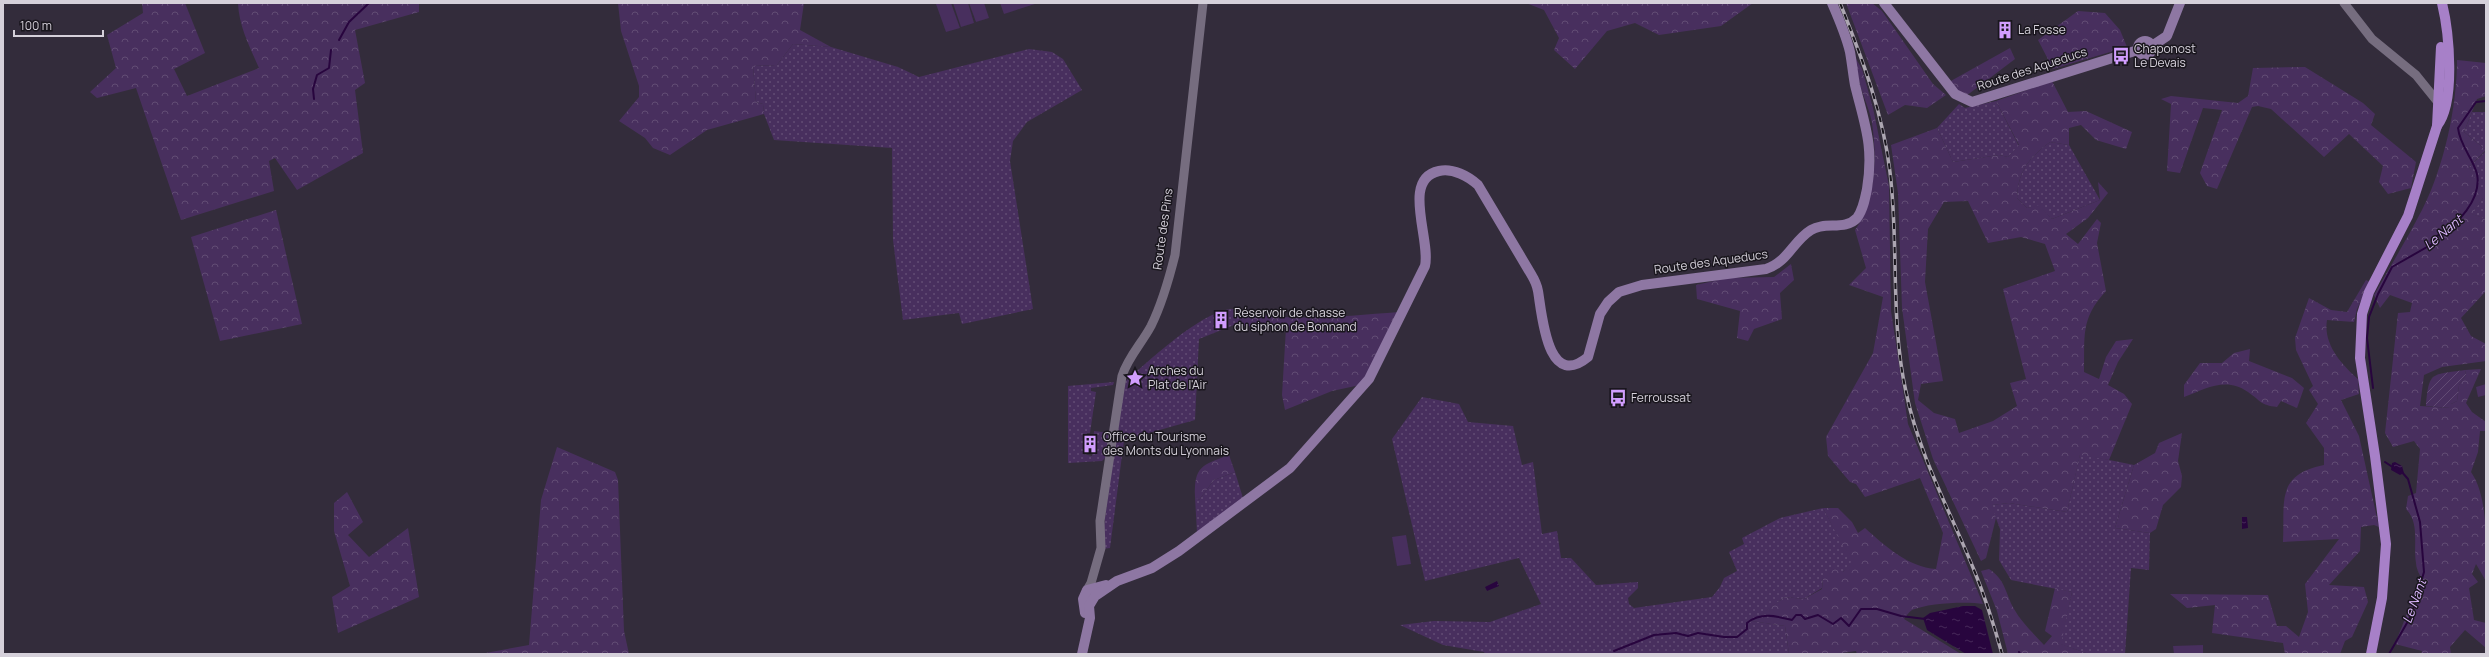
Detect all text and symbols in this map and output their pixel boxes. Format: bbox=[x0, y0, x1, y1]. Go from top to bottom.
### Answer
scale bar bbox=[14, 12, 103, 38]
text: 100 m bbox=[20, 17, 52, 34]
building icon: La Fosse bbox=[1995, 20, 2015, 40]
place label: La Fosse bbox=[2018, 21, 2066, 38]
place label: Chaponost Le Devais bbox=[2134, 40, 2196, 71]
street label: Route des Aqueducs bbox=[1975, 43, 2089, 94]
bus stop icon: Chaponost Le Devais bbox=[2111, 46, 2131, 66]
street label: Route des Pins bbox=[1148, 187, 1177, 271]
water label: Le Nant bbox=[2420, 209, 2468, 254]
street label: Route des Aqueducs bbox=[1653, 245, 1769, 278]
place label: Réservoir de chasse du siphon de Bonnand bbox=[1234, 304, 1357, 335]
building icon: Réservoir de chasse du siphon de Bonnand bbox=[1211, 310, 1231, 330]
place label: Arches du Plat de l'Air bbox=[1148, 362, 1207, 393]
place icon: Arches du Plat de l'Air bbox=[1125, 368, 1145, 388]
bus stop icon: Ferroussat bbox=[1608, 388, 1628, 408]
place label: Ferroussat bbox=[1631, 389, 1691, 406]
place label: Office du Tourisme des Monts du Lyonnais bbox=[1103, 428, 1229, 459]
building icon: Office du Tourisme des Monts du Lyonnais bbox=[1080, 434, 1100, 454]
water label: Le Nant bbox=[2398, 575, 2431, 626]

